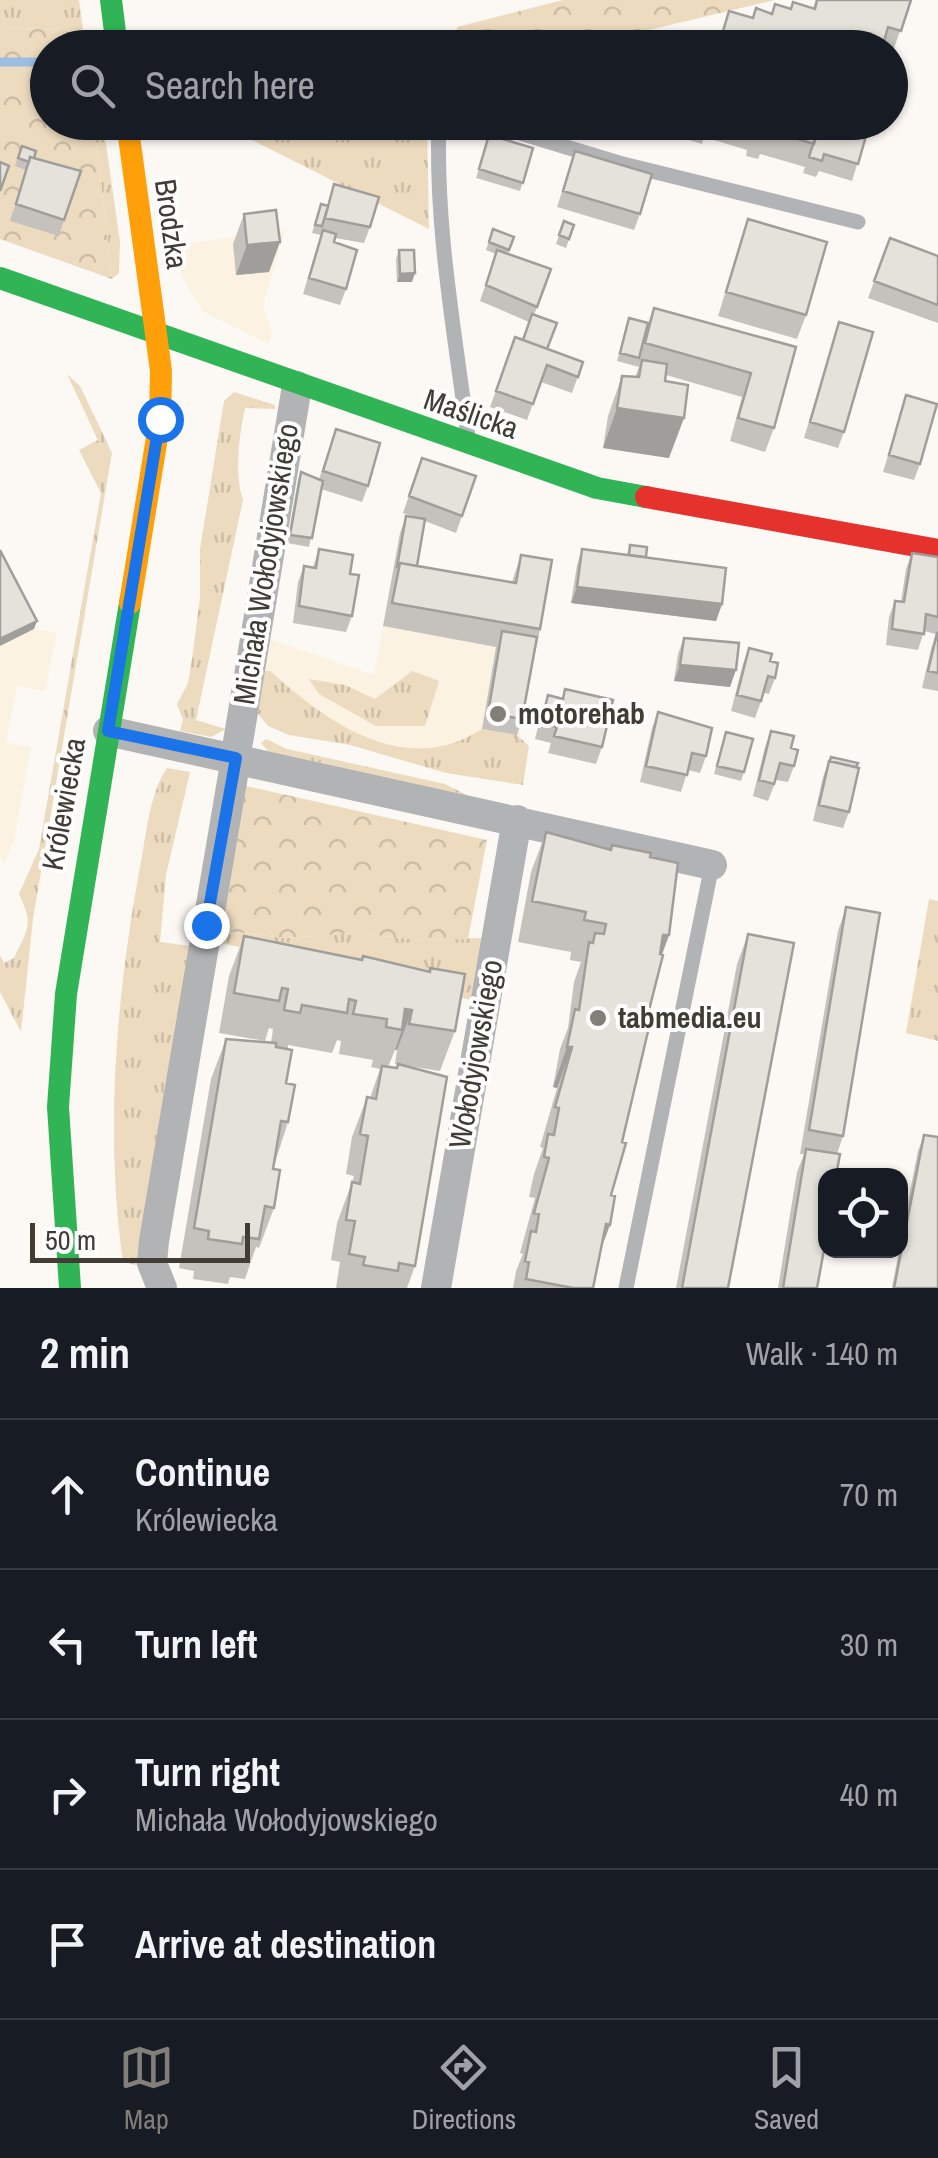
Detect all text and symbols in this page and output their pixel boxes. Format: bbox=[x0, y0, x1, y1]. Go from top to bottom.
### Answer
search box bbox=[30, 30, 908, 140]
icon: search bbox=[65, 58, 120, 113]
text: Search here bbox=[145, 60, 315, 111]
street label: Brodzka bbox=[146, 176, 198, 272]
street label: Maślicka bbox=[419, 378, 524, 448]
route start bbox=[138, 397, 184, 443]
street label: Michała Wołodyjowskiego bbox=[223, 420, 307, 707]
place label: motorehab bbox=[518, 693, 645, 733]
marker: motorehab bbox=[487, 703, 509, 725]
street label: Królewiecka bbox=[32, 734, 94, 873]
route end bbox=[184, 903, 230, 949]
street label: Wołodyjowskiego bbox=[439, 956, 511, 1151]
place label: tabmedia.eu bbox=[618, 997, 762, 1037]
marker: tabmedia.eu bbox=[587, 1007, 609, 1029]
map controls bbox=[818, 1168, 908, 1258]
button: locate bbox=[818, 1168, 908, 1258]
scale bar bbox=[30, 1218, 250, 1262]
text: 50 m bbox=[45, 1221, 96, 1259]
text: 2 min bbox=[40, 1325, 130, 1381]
text: Walk · 140 m bbox=[746, 1332, 898, 1375]
text: Continue bbox=[135, 1447, 270, 1498]
icon: ahead bbox=[40, 1467, 95, 1522]
text: 70 m bbox=[840, 1473, 898, 1516]
text: Królewiecka bbox=[135, 1498, 278, 1541]
icon: left bbox=[40, 1617, 95, 1672]
text: Turn left bbox=[135, 1619, 257, 1670]
text: 30 m bbox=[840, 1623, 898, 1666]
text: Turn right bbox=[135, 1747, 280, 1798]
icon: right bbox=[40, 1767, 95, 1822]
text: 40 m bbox=[840, 1773, 898, 1816]
text: Michała Wołodyjowskiego bbox=[135, 1798, 438, 1841]
icon: arrive bbox=[40, 1917, 95, 1972]
text: Arrive at destination bbox=[135, 1919, 436, 1970]
tab: Map bbox=[119, 2040, 174, 2138]
tab: Directions bbox=[412, 2040, 516, 2138]
tab: Saved bbox=[754, 2040, 819, 2138]

